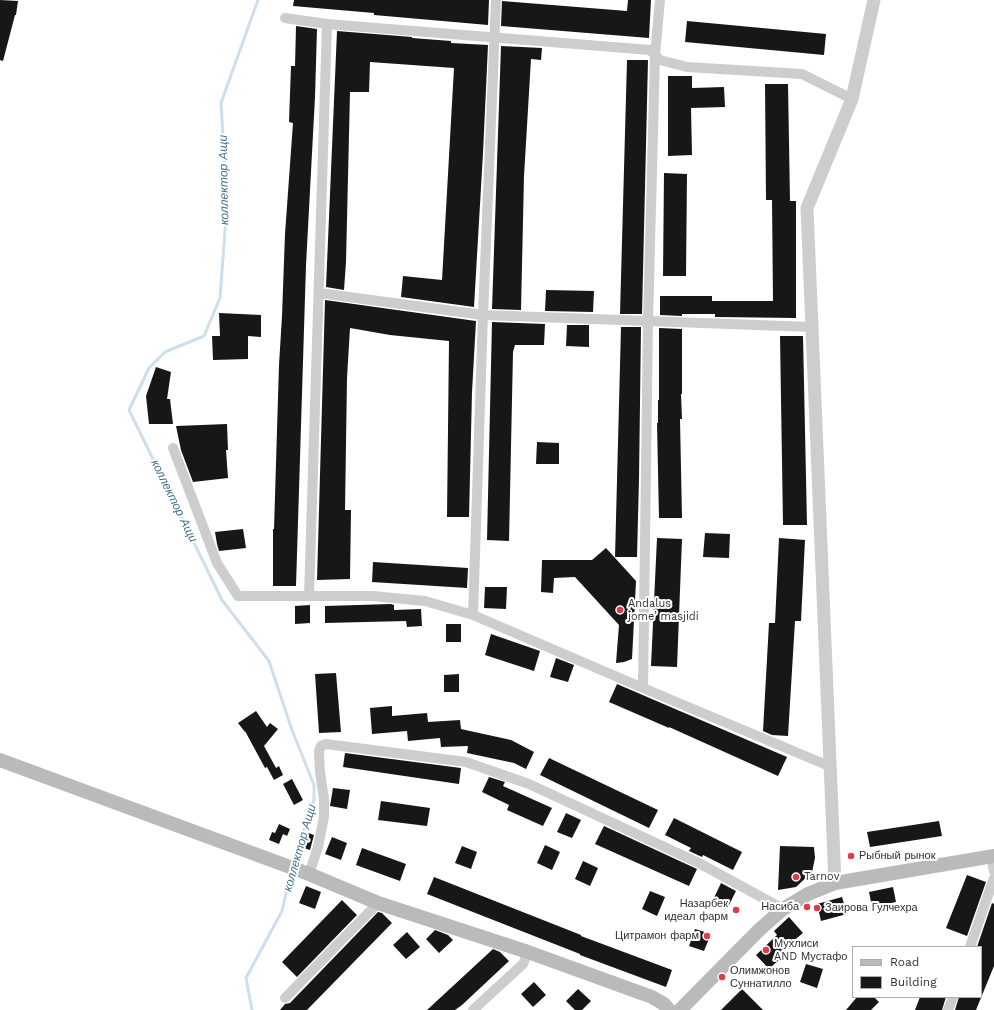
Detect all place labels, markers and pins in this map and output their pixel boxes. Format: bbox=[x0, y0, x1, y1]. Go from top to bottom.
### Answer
place label: Andalus jome’ masjidi bbox=[628, 597, 699, 623]
marker: Andalus jome’ masjidi bbox=[615, 605, 625, 615]
place label: Рыбный рынок bbox=[859, 849, 935, 863]
marker: Рыбный рынок bbox=[846, 851, 856, 861]
place label: Tarnov bbox=[804, 870, 839, 884]
marker: Tarnov bbox=[791, 872, 801, 882]
place label: Назарбек идеал фарм bbox=[664, 897, 728, 923]
place label: Насиба bbox=[761, 900, 799, 914]
place label: Заирова Гулчехра bbox=[825, 901, 918, 915]
marker: Насиба bbox=[802, 902, 812, 912]
marker: Заирова Гулчехра bbox=[812, 903, 822, 913]
marker: Назарбек идеал фарм bbox=[731, 905, 741, 915]
place label: Цитрамон фарм bbox=[615, 929, 699, 943]
marker: Цитрамон фарм bbox=[702, 931, 712, 941]
place label: Мухлиси AND Мустафо bbox=[774, 937, 847, 963]
marker: Мухлиси AND Мустафо bbox=[761, 945, 771, 955]
place label: Олимжонов Суннатилло bbox=[730, 964, 792, 990]
marker: Олимжонов Суннатилло bbox=[717, 972, 727, 982]

